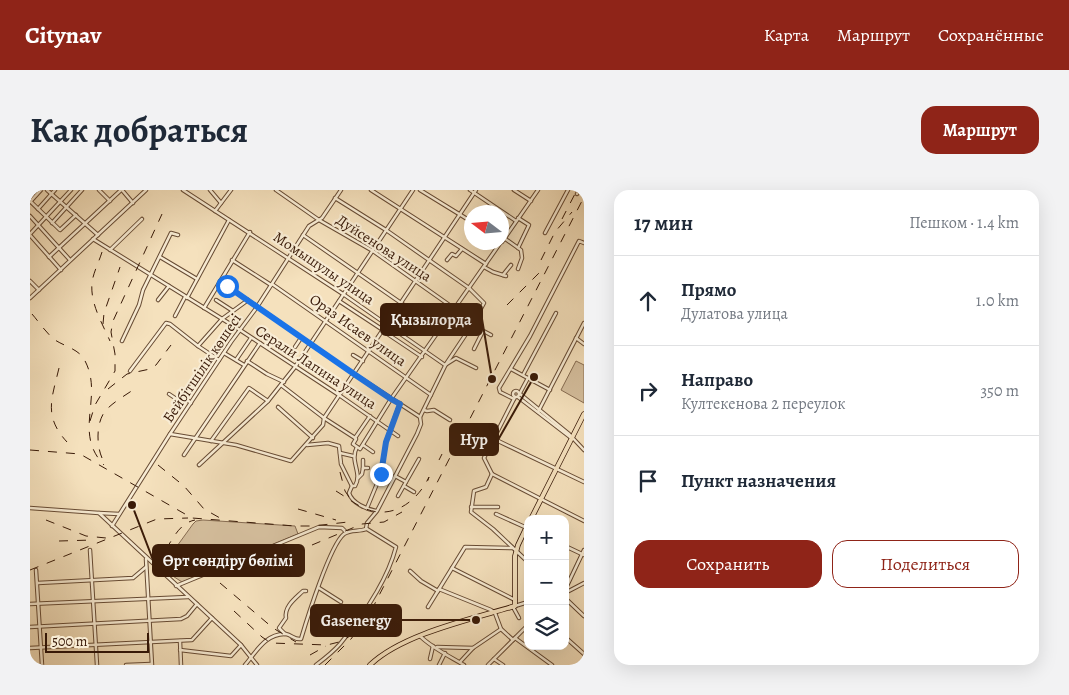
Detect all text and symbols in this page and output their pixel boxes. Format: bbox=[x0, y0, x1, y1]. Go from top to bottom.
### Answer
text: Citynav bbox=[25, 19, 101, 51]
text: Карта bbox=[764, 23, 809, 47]
text: Маршрут bbox=[837, 23, 910, 47]
text: Сохранённые bbox=[938, 23, 1044, 47]
text: Как добраться bbox=[30, 106, 248, 154]
button: Маршрут bbox=[921, 106, 1039, 154]
north arrow bbox=[464, 205, 509, 250]
text: 17 мин bbox=[634, 209, 693, 237]
street label: Дуйсенова улица bbox=[332, 210, 436, 286]
text: Пешком · 1.4 km bbox=[909, 212, 1019, 234]
street label: Момышулы улица bbox=[270, 227, 379, 309]
route start bbox=[216, 275, 239, 298]
text: Прямо bbox=[681, 277, 736, 303]
icon: ahead bbox=[634, 287, 662, 315]
street label: Ораз Исаев улица bbox=[306, 289, 411, 371]
text: 1.0 km bbox=[976, 290, 1019, 312]
text: Дулатова улица bbox=[681, 303, 788, 325]
callout: Қызылорда bbox=[381, 304, 482, 335]
text: Қызылорда bbox=[390, 309, 472, 331]
street label: Бейбітшілік көшесі bbox=[158, 310, 246, 426]
street label: Серали Лапина улица bbox=[252, 320, 380, 414]
text: Направо bbox=[681, 367, 753, 393]
icon: right bbox=[634, 377, 662, 405]
text: 350 m bbox=[980, 380, 1019, 402]
text: Култекенова 2 переулок bbox=[681, 393, 846, 415]
callout: Нур bbox=[450, 424, 498, 455]
text: Нур bbox=[460, 429, 488, 451]
route end bbox=[370, 463, 393, 486]
icon: arrive bbox=[634, 467, 662, 495]
text: Пункт назначения bbox=[681, 468, 836, 494]
map controls bbox=[524, 515, 569, 650]
button: + bbox=[524, 515, 569, 560]
button: Сохранить bbox=[634, 540, 822, 588]
button: Поделиться bbox=[832, 540, 1019, 588]
callout: Өрт сөндіру бөлімі bbox=[153, 545, 304, 576]
text: Өрт сөндіру бөлімі bbox=[163, 550, 293, 572]
button: − bbox=[524, 560, 569, 605]
callout: Gasenergy bbox=[311, 605, 401, 636]
button: layers bbox=[524, 605, 569, 650]
text: Gasenergy bbox=[321, 610, 392, 632]
scale bar bbox=[45, 630, 149, 653]
text: 500 m bbox=[52, 632, 87, 651]

